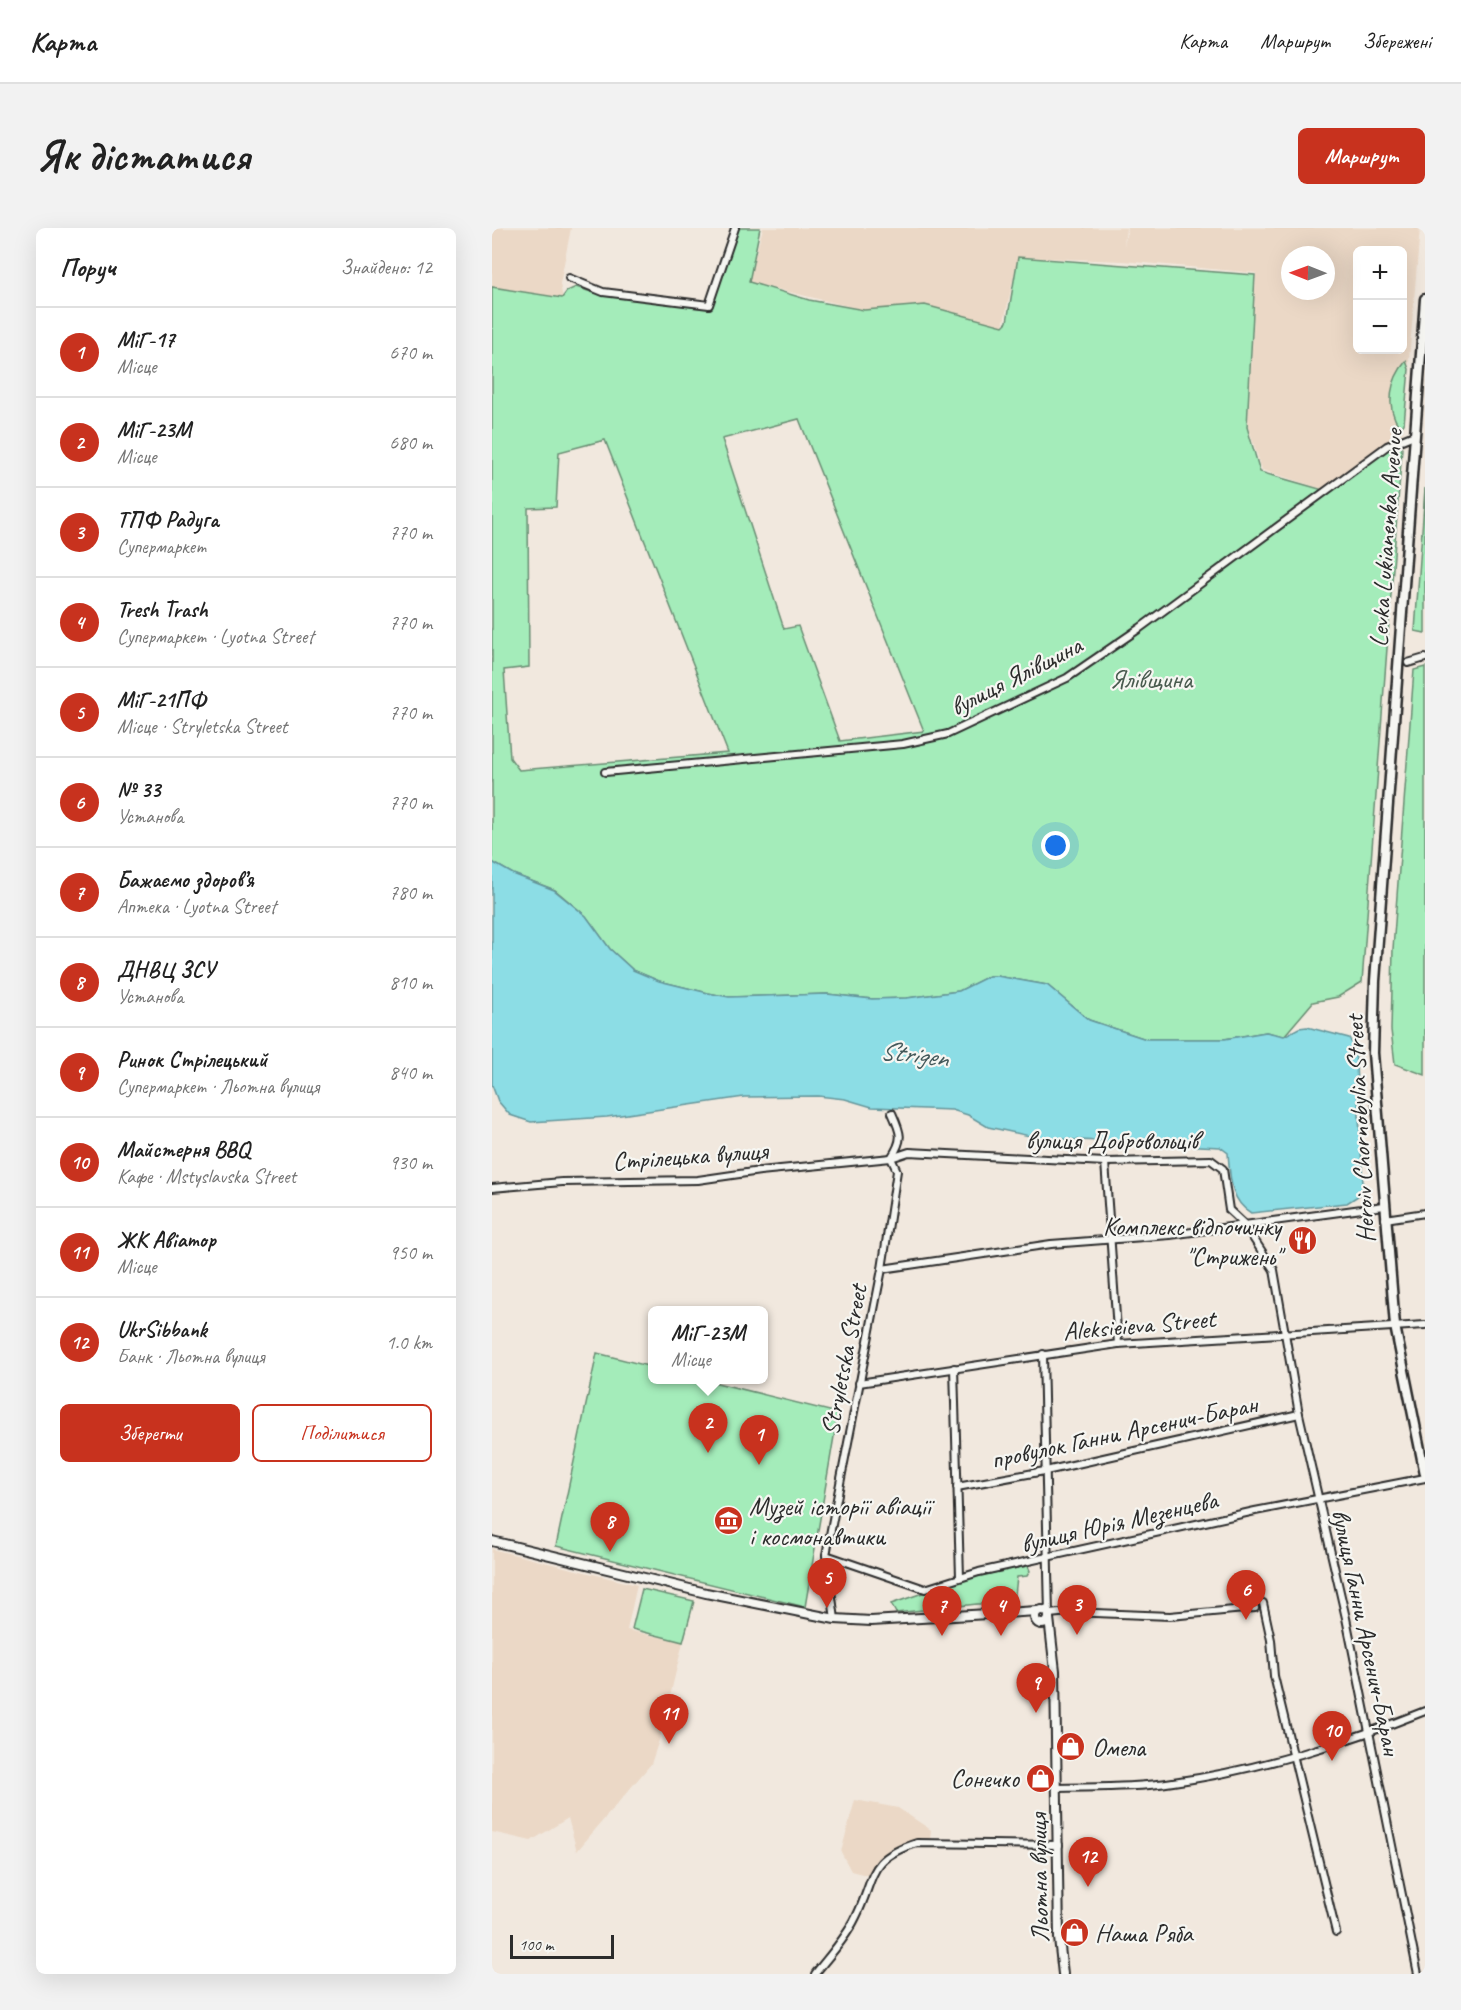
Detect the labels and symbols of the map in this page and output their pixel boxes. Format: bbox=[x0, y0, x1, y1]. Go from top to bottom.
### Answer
north arrow bbox=[1281, 246, 1335, 300]
street label: Levka Lukianenka Avenue bbox=[1362, 425, 1410, 648]
street label: вулиця Ялівщина bbox=[944, 628, 1089, 723]
park label: Ялівщина bbox=[1110, 663, 1194, 696]
your location bbox=[1041, 831, 1070, 860]
street label: Heroiv Chornobylia Street bbox=[1337, 1012, 1382, 1244]
water label: Strigen bbox=[878, 1033, 952, 1075]
street label: вулиця Добровольців bbox=[1026, 1124, 1204, 1157]
street label: Стрілецька вулиця bbox=[611, 1134, 771, 1178]
place label: Комплекс відпочинку "Стрижень" bbox=[1103, 1210, 1286, 1273]
restaurant icon: Комплекс відпочинку "Стрижень" bbox=[1286, 1225, 1318, 1257]
street label: Stryletska Street bbox=[813, 1280, 875, 1438]
street label: Aleksieieva Street bbox=[1062, 1302, 1219, 1348]
street label: провулок Ганни Арсенич-Баран bbox=[988, 1387, 1262, 1476]
pin: 2 bbox=[688, 1404, 728, 1453]
pin: 1 bbox=[740, 1416, 778, 1465]
street label: вулиця Юрія Мезенцева bbox=[1017, 1483, 1222, 1562]
place label: Музей історії авіації і космонавтики bbox=[749, 1490, 936, 1553]
pin: 8 bbox=[590, 1502, 630, 1552]
museum icon: Музей історії авіації і космонавтики bbox=[712, 1505, 744, 1537]
street label: вулиця Ганни Арсенич-Баран bbox=[1324, 1506, 1409, 1760]
pin: 5 bbox=[808, 1558, 846, 1608]
pin: 6 bbox=[1226, 1570, 1266, 1620]
pin: 7 bbox=[922, 1586, 962, 1636]
pin: 4 bbox=[982, 1586, 1020, 1636]
pin: 3 bbox=[1058, 1586, 1096, 1635]
pin: 9 bbox=[1016, 1664, 1056, 1713]
pin: 11 bbox=[650, 1694, 688, 1744]
pin: 10 bbox=[1312, 1712, 1352, 1761]
shop icon: Омела bbox=[1055, 1731, 1087, 1763]
place label: Омела bbox=[1092, 1731, 1147, 1764]
place label: Сонечко bbox=[950, 1762, 1021, 1795]
shop icon: Сонечко bbox=[1024, 1762, 1056, 1794]
street label: Льотна вулиця bbox=[1021, 1811, 1057, 1943]
pin: 12 bbox=[1068, 1838, 1108, 1887]
shop icon: Наша Ряба bbox=[1058, 1917, 1090, 1949]
place label: Наша Ряба bbox=[1095, 1917, 1194, 1950]
scale bar bbox=[510, 1932, 614, 1960]

